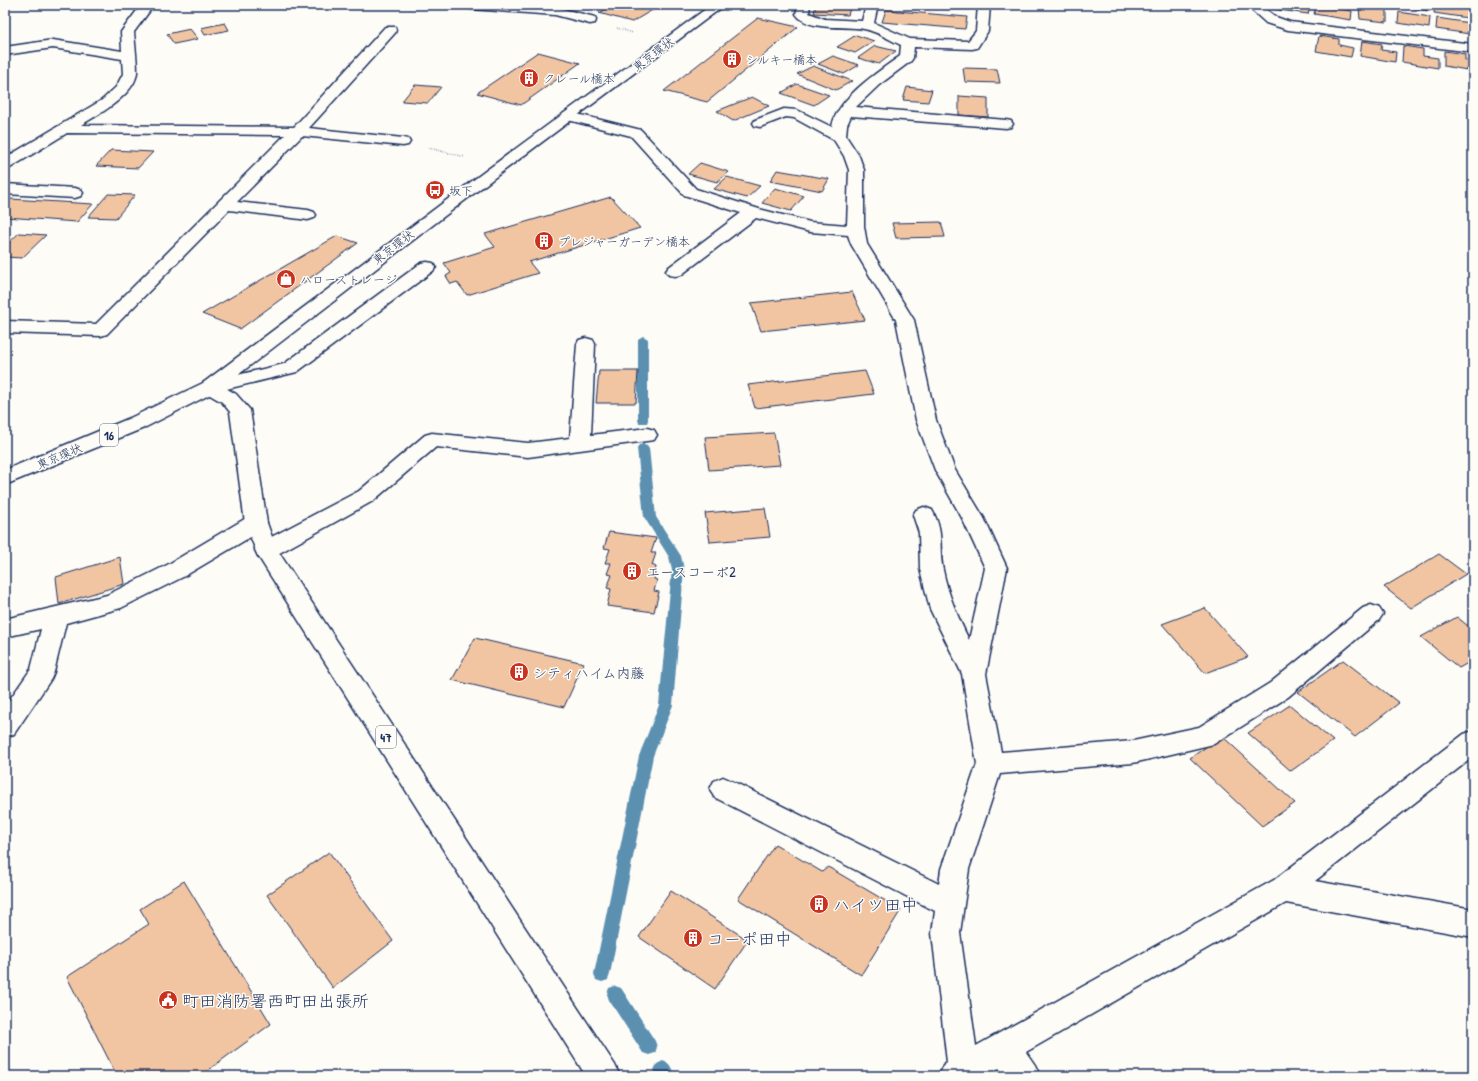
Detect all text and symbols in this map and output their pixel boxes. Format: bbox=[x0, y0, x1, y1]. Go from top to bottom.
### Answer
street label: 東京環状 bbox=[629, 33, 677, 75]
building icon: シルキー橋本 bbox=[721, 48, 743, 70]
place label: シルキー橋本 bbox=[746, 51, 817, 68]
building icon: クレール橋本 bbox=[518, 67, 540, 89]
place label: クレール橋本 bbox=[543, 70, 615, 87]
bus stop icon: 坂下 bbox=[424, 179, 446, 201]
place label: 坂下 bbox=[449, 182, 473, 199]
street label: 東京環状 bbox=[369, 226, 417, 268]
building icon: プレジャーガーデン橋本 bbox=[533, 230, 555, 252]
place label: プレジャーガーデン橋本 bbox=[558, 233, 690, 250]
shop icon: ハローストレージ bbox=[275, 268, 297, 290]
place label: ハローストレージ bbox=[300, 271, 397, 288]
road number: 16 bbox=[100, 424, 118, 446]
street label: 東京環状 bbox=[34, 439, 84, 473]
building icon: エースコーポ2 bbox=[621, 560, 643, 582]
place label: エースコーポ2 bbox=[646, 562, 736, 581]
building icon: シティハイム内藤 bbox=[508, 661, 530, 683]
place label: シティハイム内藤 bbox=[533, 663, 644, 682]
road number: 47 bbox=[376, 726, 396, 748]
building icon: ハイツ田中 bbox=[808, 893, 830, 915]
place label: ハイツ田中 bbox=[833, 893, 918, 916]
building icon: コーポ田中 bbox=[682, 927, 704, 949]
place label: コーポ田中 bbox=[707, 927, 792, 950]
public building icon: 町田消防署西町田出張所 bbox=[157, 989, 179, 1011]
place label: 町田消防署西町田出張所 bbox=[182, 989, 369, 1012]

